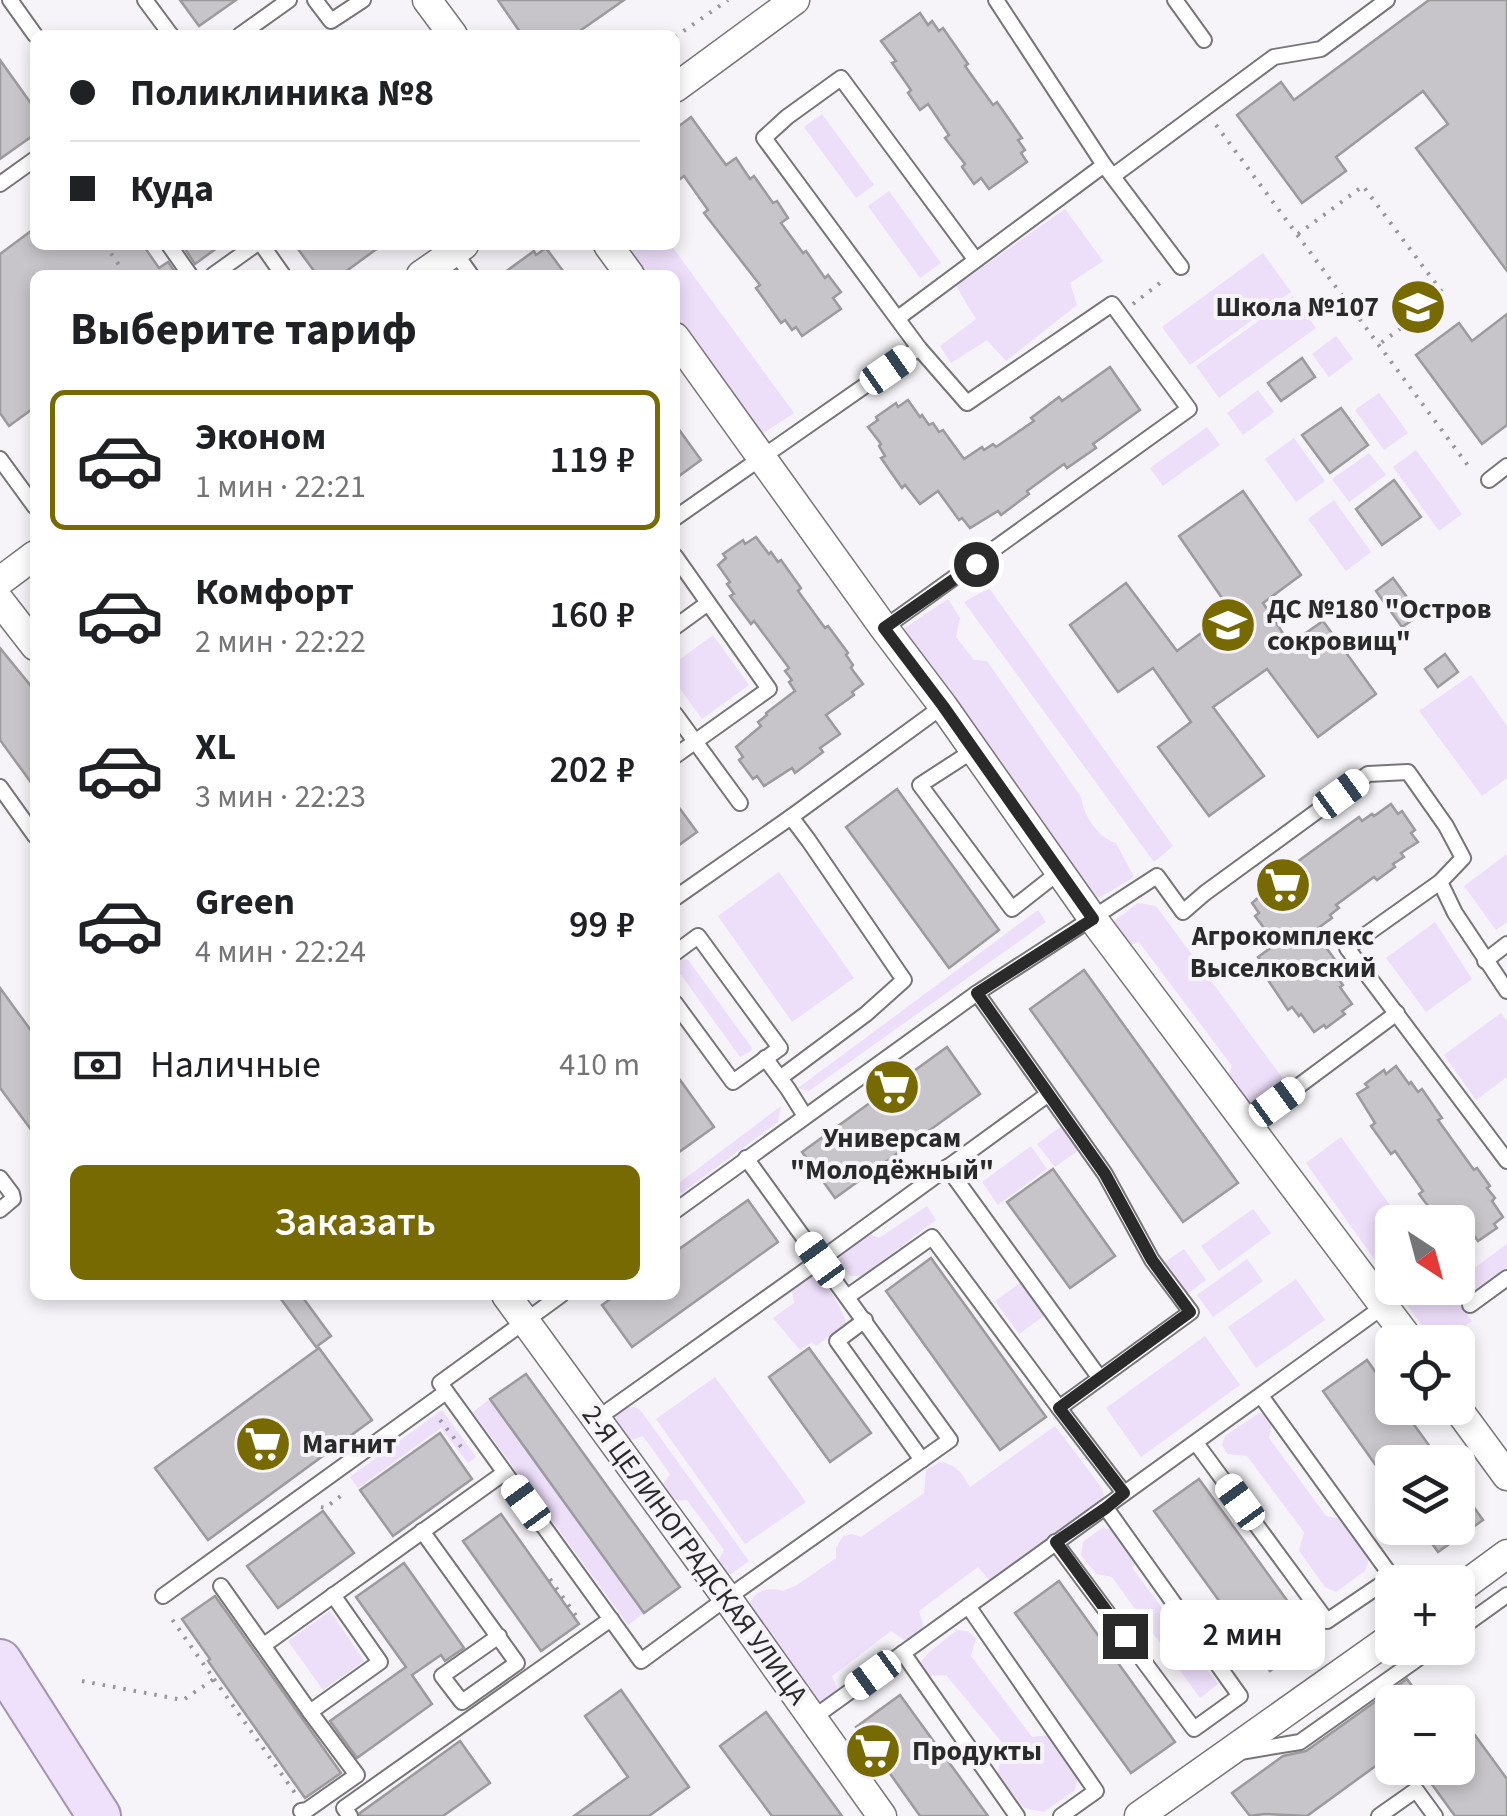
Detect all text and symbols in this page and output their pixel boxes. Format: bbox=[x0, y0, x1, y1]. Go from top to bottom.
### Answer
text: Поликлиника №8 bbox=[130, 66, 434, 120]
text: Куда bbox=[130, 162, 214, 216]
school or university icon: Школа №107 bbox=[1388, 277, 1448, 337]
place label: Школа №107 bbox=[1215, 287, 1379, 327]
text: Выберите тариф bbox=[70, 298, 417, 362]
car bbox=[855, 341, 921, 399]
text: Эконом bbox=[195, 410, 326, 464]
icon: car bbox=[75, 415, 165, 505]
text: 119 ₽ bbox=[549, 433, 635, 487]
text: 1 мин · 22:21 bbox=[195, 464, 366, 510]
route start bbox=[954, 542, 999, 587]
text: Комфорт bbox=[195, 565, 354, 619]
icon: car bbox=[75, 570, 165, 660]
text: 160 ₽ bbox=[549, 588, 635, 642]
place label: ДС №180 "Остров сокровищ" bbox=[1267, 589, 1492, 661]
school or university icon: ДС №180 "Остров сокровищ" bbox=[1198, 595, 1258, 655]
text: 2 мин · 22:22 bbox=[195, 619, 366, 665]
text: XL bbox=[195, 720, 236, 774]
icon: car bbox=[75, 725, 165, 815]
text: 202 ₽ bbox=[549, 743, 635, 797]
car bbox=[1308, 764, 1374, 824]
text: 3 мин · 22:23 bbox=[195, 774, 366, 820]
supermarket icon: Агрокомплекс Выселковский bbox=[1253, 855, 1313, 915]
text: Green bbox=[195, 875, 295, 929]
icon: car bbox=[75, 880, 165, 970]
text: 99 ₽ bbox=[569, 898, 635, 952]
place label: Агрокомплекс Выселковский bbox=[1190, 916, 1376, 988]
text: 4 мин · 22:24 bbox=[195, 929, 366, 975]
icon: cash bbox=[70, 1038, 125, 1093]
text: Наличные bbox=[150, 1038, 321, 1092]
text: 410 m bbox=[559, 1042, 640, 1088]
supermarket icon: Универсам "Молодёжный" bbox=[862, 1057, 922, 1117]
car bbox=[1244, 1072, 1310, 1132]
place label: Универсам "Молодёжный" bbox=[790, 1118, 994, 1190]
button: Заказать bbox=[70, 1165, 640, 1280]
north arrow bbox=[1375, 1205, 1475, 1305]
map controls bbox=[1375, 1205, 1475, 1785]
car bbox=[790, 1227, 850, 1293]
button: locate bbox=[1375, 1325, 1475, 1425]
street label: 2-Я ЦЕЛИНОГРАДСКАЯ УЛИЦА bbox=[572, 1397, 818, 1714]
supermarket icon: Магнит bbox=[233, 1414, 293, 1474]
place label: Магнит bbox=[302, 1424, 397, 1464]
button: layers bbox=[1375, 1445, 1475, 1545]
car bbox=[1210, 1469, 1270, 1535]
car bbox=[496, 1470, 556, 1536]
button: + bbox=[1375, 1565, 1475, 1665]
callout: 2 мин bbox=[1160, 1601, 1325, 1671]
text: 2 мин bbox=[1202, 1612, 1283, 1658]
route end bbox=[1103, 1614, 1148, 1659]
car bbox=[840, 1645, 906, 1705]
button: − bbox=[1375, 1685, 1475, 1785]
supermarket icon: Продукты bbox=[843, 1721, 903, 1781]
place label: Продукты bbox=[912, 1731, 1042, 1771]

